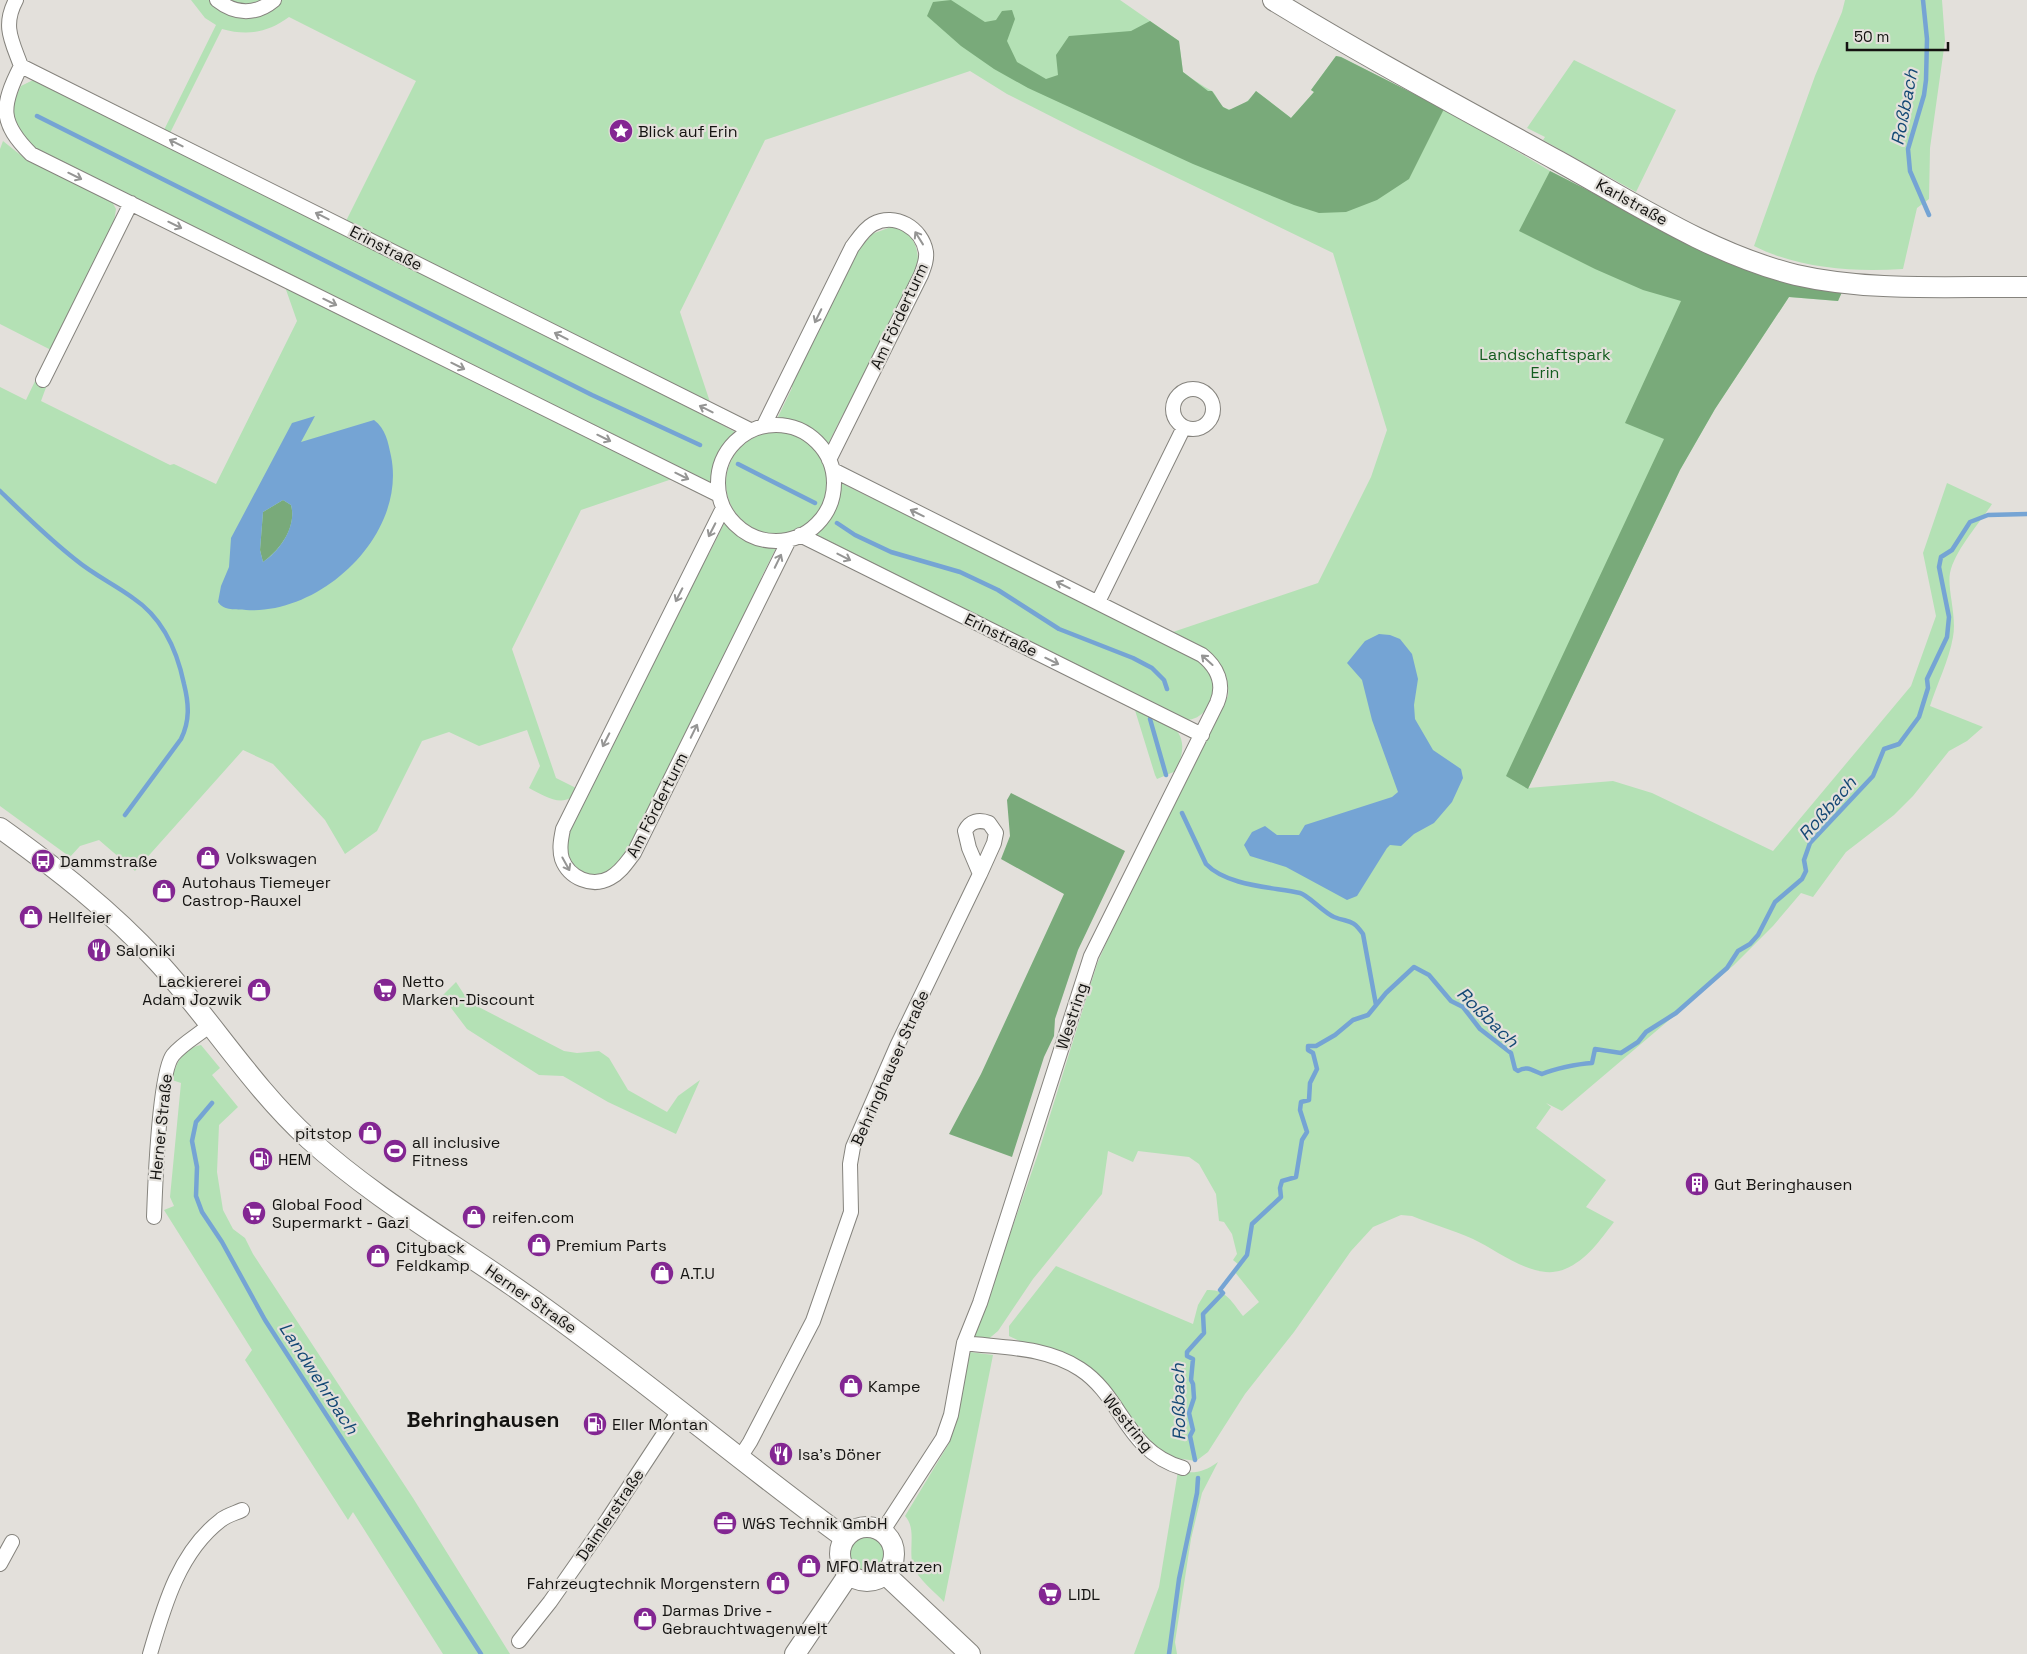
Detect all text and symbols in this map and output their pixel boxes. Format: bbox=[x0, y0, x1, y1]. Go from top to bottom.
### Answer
scale bar bbox=[1847, 20, 1948, 52]
text: 50 m bbox=[1854, 27, 1889, 46]
water label: Roßbach bbox=[1885, 66, 1923, 147]
place icon: Blick auf Erin bbox=[608, 118, 634, 144]
place label: Blick auf Erin bbox=[638, 121, 737, 142]
one-way arrow bbox=[169, 138, 184, 147]
one-way arrow bbox=[67, 171, 82, 181]
street label: Karlstraße bbox=[1592, 174, 1672, 230]
one-way arrow bbox=[314, 211, 329, 221]
one-way arrow bbox=[167, 220, 182, 230]
street label: Erinstraße bbox=[346, 221, 426, 275]
one-way arrow bbox=[914, 231, 925, 245]
street label: Am Förderturm bbox=[865, 259, 933, 373]
one-way arrow bbox=[322, 298, 337, 307]
one-way arrow bbox=[813, 309, 823, 324]
one-way arrow bbox=[554, 331, 569, 340]
park label: Landschaftspark Erin bbox=[1479, 344, 1611, 383]
one-way arrow bbox=[450, 362, 465, 371]
one-way arrow bbox=[699, 404, 714, 413]
one-way arrow bbox=[596, 434, 611, 443]
one-way arrow bbox=[674, 472, 689, 482]
one-way arrow bbox=[910, 507, 925, 517]
one-way arrow bbox=[707, 522, 716, 537]
one-way arrow bbox=[836, 553, 851, 562]
one-way arrow bbox=[773, 554, 783, 569]
one-way arrow bbox=[1056, 580, 1071, 589]
one-way arrow bbox=[674, 587, 683, 602]
street label: Erinstraße bbox=[961, 608, 1041, 662]
one-way arrow bbox=[1200, 654, 1213, 665]
one-way arrow bbox=[1044, 657, 1059, 666]
one-way arrow bbox=[690, 724, 699, 739]
one-way arrow bbox=[601, 733, 611, 748]
street label: Am Förderturm bbox=[622, 749, 692, 861]
water label: Roßbach bbox=[1793, 771, 1862, 845]
shop icon: Volkswagen bbox=[195, 845, 221, 871]
bus stop icon: Dammstraße bbox=[30, 848, 56, 874]
place label: Volkswagen bbox=[226, 848, 317, 869]
place label: Dammstraße bbox=[60, 851, 157, 872]
one-way arrow bbox=[561, 856, 571, 871]
place label: Autohaus Tiemeyer Castrop-Rauxel bbox=[182, 872, 331, 911]
shop icon: Autohaus Tiemeyer Castrop-Rauxel bbox=[151, 878, 177, 904]
shop icon: Hellfeier bbox=[18, 904, 44, 930]
place label: Hellfeier bbox=[48, 907, 111, 928]
restaurant icon: Saloniki bbox=[86, 937, 112, 963]
place label: Saloniki bbox=[116, 940, 175, 961]
place label: Lackiererei Adam Jozwik bbox=[142, 971, 242, 1010]
place label: Netto Marken-Discount bbox=[402, 971, 535, 1010]
shop icon: Lackiererei Adam Jozwik bbox=[246, 977, 272, 1003]
supermarket icon: Netto Marken-Discount bbox=[372, 977, 398, 1003]
street label: Westring bbox=[1051, 980, 1093, 1052]
water label: Roßbach bbox=[1452, 982, 1524, 1053]
street label: Behringhauser Straße bbox=[846, 987, 934, 1149]
street label: Herner Straße bbox=[145, 1073, 177, 1181]
shop icon: pitstop bbox=[357, 1120, 383, 1146]
place label: pitstop bbox=[295, 1123, 352, 1144]
place label: all inclusive Fitness bbox=[412, 1132, 500, 1171]
sports icon: all inclusive Fitness bbox=[382, 1138, 408, 1164]
fuel station icon: HEM bbox=[248, 1146, 274, 1172]
place label: HEM bbox=[278, 1149, 311, 1170]
building icon: Gut Beringhausen bbox=[1684, 1171, 1710, 1197]
place label: Gut Beringhausen bbox=[1714, 1174, 1852, 1195]
place label: Global Food Supermarkt - Gazi bbox=[272, 1194, 409, 1233]
supermarket icon: Global Food Supermarkt - Gazi bbox=[241, 1200, 267, 1226]
shop icon: reifen.com bbox=[461, 1204, 487, 1230]
place label: reifen.com bbox=[492, 1207, 574, 1228]
shop icon: Premium Parts bbox=[526, 1232, 552, 1258]
place label: Premium Parts bbox=[556, 1235, 667, 1256]
place label: Cityback Feldkamp bbox=[396, 1237, 470, 1276]
shop icon: Cityback Feldkamp bbox=[365, 1243, 391, 1269]
street label: Herner Straße bbox=[481, 1260, 581, 1338]
shop icon: A.T.U bbox=[649, 1260, 675, 1286]
place label: A.T.U bbox=[680, 1263, 715, 1284]
water label: Landwehrbach bbox=[274, 1318, 364, 1439]
water label: Roßbach bbox=[1166, 1362, 1190, 1441]
shop icon: Kampe bbox=[838, 1373, 864, 1399]
place label: Kampe bbox=[868, 1376, 921, 1397]
street label: Westring bbox=[1098, 1390, 1158, 1456]
district label: Behringhausen bbox=[406, 1406, 560, 1433]
fuel station icon: Eller Montan bbox=[582, 1411, 608, 1437]
place label: Eller Montan bbox=[612, 1414, 708, 1435]
restaurant icon: Isa’s Döner bbox=[768, 1441, 794, 1467]
place label: Isa’s Döner bbox=[798, 1444, 881, 1465]
street label: Daimlerstraße bbox=[571, 1465, 649, 1565]
office icon: W&S Technik GmbH bbox=[712, 1510, 738, 1536]
place label: W&S Technik GmbH bbox=[742, 1513, 887, 1534]
shop icon: MFO Matratzen bbox=[796, 1553, 822, 1579]
place label: MFO Matratzen bbox=[826, 1556, 942, 1577]
shop icon: Fahrzeugtechnik Morgenstern bbox=[765, 1570, 791, 1596]
place label: Fahrzeugtechnik Morgenstern bbox=[527, 1573, 760, 1594]
supermarket icon: LIDL bbox=[1037, 1581, 1063, 1607]
place label: LIDL bbox=[1068, 1584, 1100, 1605]
place label: Darmas Drive - Gebrauchtwagenwelt bbox=[662, 1600, 828, 1639]
shop icon: Darmas Drive - Gebrauchtwagenwelt bbox=[632, 1606, 658, 1632]

